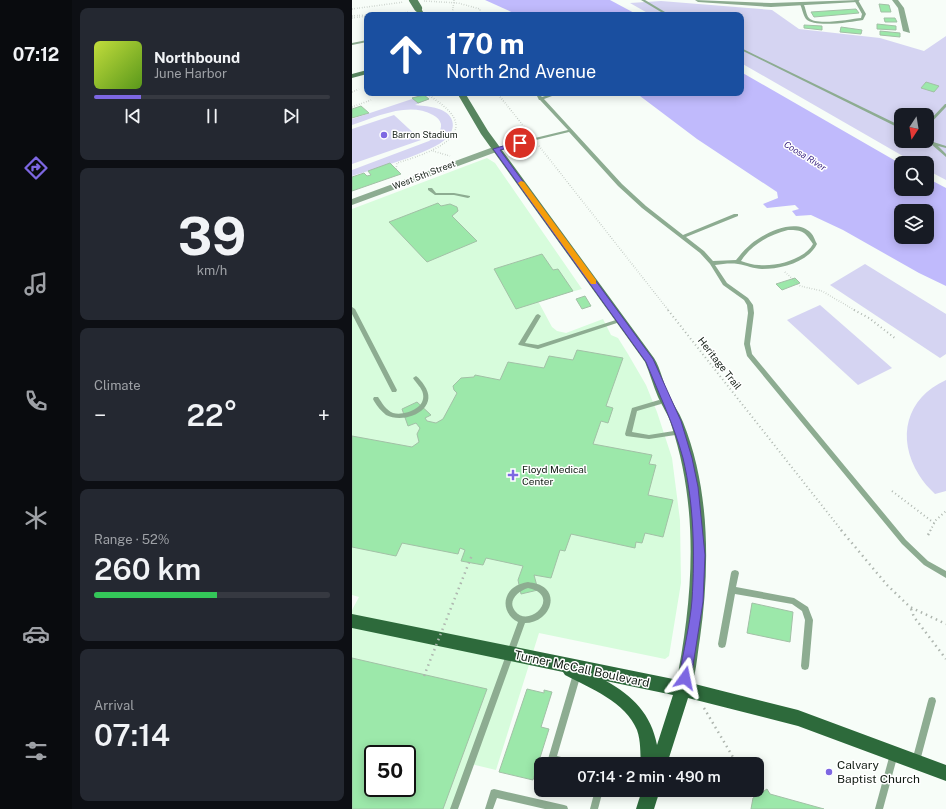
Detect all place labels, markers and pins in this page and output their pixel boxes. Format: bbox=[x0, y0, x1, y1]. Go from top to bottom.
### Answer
pin bbox=[503, 126, 537, 160]
place label: Barron Stadium bbox=[392, 129, 458, 140]
marker: Barron Stadium bbox=[379, 130, 389, 140]
place label: Floyd Medical Center bbox=[522, 463, 587, 487]
marker: Floyd Medical Center bbox=[507, 469, 519, 481]
place label: Calvary Baptist Church bbox=[837, 758, 920, 786]
marker: Calvary Baptist Church bbox=[824, 767, 834, 777]

